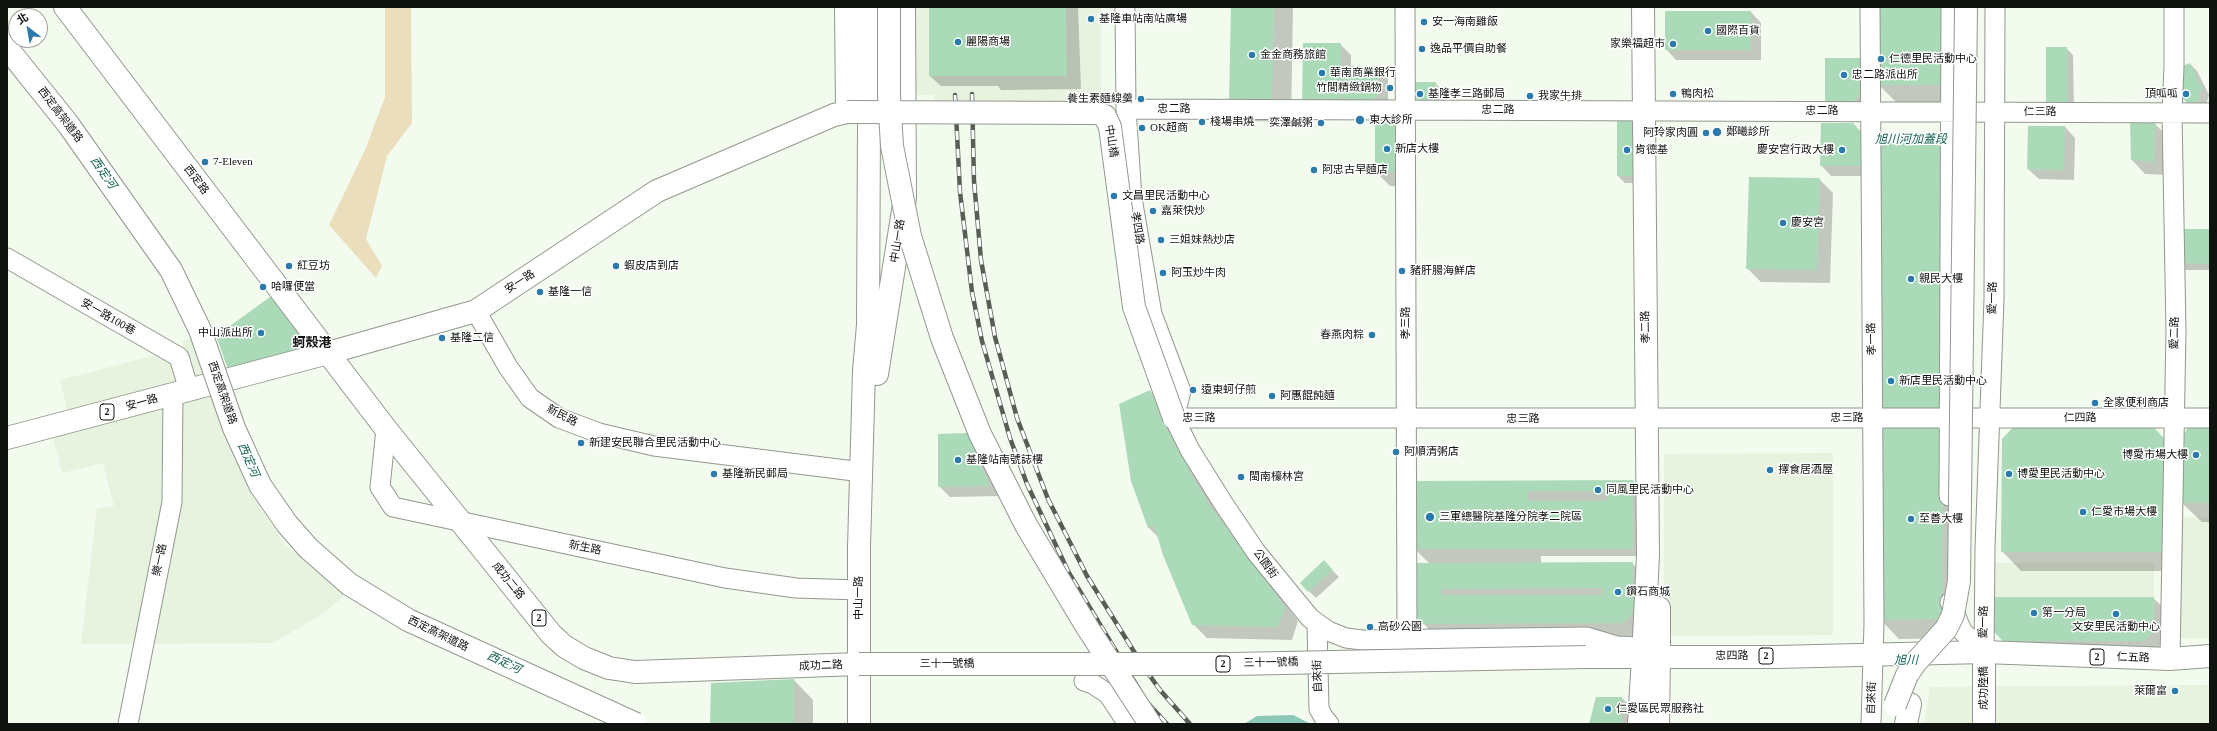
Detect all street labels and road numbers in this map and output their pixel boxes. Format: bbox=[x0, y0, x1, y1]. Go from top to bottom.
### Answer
street label: 西定高架道路 bbox=[35, 85, 85, 145]
street label: 忠二路 bbox=[1158, 102, 1190, 116]
street label: 忠二路 bbox=[1482, 103, 1514, 117]
street label: 忠二路 bbox=[1806, 104, 1838, 118]
street label: 仁三路 bbox=[2024, 105, 2056, 119]
street label: 中山橋 bbox=[1102, 124, 1120, 158]
street label: 西定路 bbox=[181, 163, 211, 197]
street label: 孝四路 bbox=[1128, 211, 1146, 245]
street label: 中山一路 bbox=[888, 218, 908, 264]
street label: 安一路 bbox=[503, 267, 537, 297]
street label: 愛一路 bbox=[1986, 281, 2000, 315]
street label: 安一路100巷 bbox=[79, 296, 137, 338]
street label: 孝三路 bbox=[1399, 307, 1413, 339]
street label: 孝二路 bbox=[1639, 310, 1653, 344]
street label: 愛二路 bbox=[2168, 316, 2182, 350]
street label: 孝一路 bbox=[1865, 322, 1879, 356]
street label: 西定高架道路 bbox=[205, 360, 239, 426]
street label: 安一路 bbox=[124, 392, 160, 414]
street label: 新民路 bbox=[544, 403, 580, 429]
road number: 2 bbox=[100, 404, 114, 420]
street label: 忠三路 bbox=[1183, 411, 1215, 425]
street label: 忠三路 bbox=[1831, 411, 1863, 425]
street label: 仁四路 bbox=[2064, 411, 2096, 425]
street label: 忠三路 bbox=[1507, 412, 1539, 426]
street label: 新生路 bbox=[568, 538, 602, 558]
street label: 樂一路 bbox=[150, 542, 170, 578]
street label: 公園街 bbox=[1250, 547, 1280, 581]
street label: 成功二路 bbox=[489, 560, 527, 602]
street label: 中山一路 bbox=[852, 576, 866, 620]
street label: 愛一路 bbox=[1977, 605, 1991, 639]
road number: 2 bbox=[532, 610, 546, 626]
street label: 西定高架道路 bbox=[405, 614, 471, 654]
road number: 2 bbox=[1759, 648, 1773, 664]
street label: 忠四路 bbox=[1716, 649, 1748, 663]
road number: 2 bbox=[2090, 649, 2104, 665]
street label: 仁五路 bbox=[2116, 651, 2150, 665]
road number: 2 bbox=[1216, 656, 1230, 672]
street label: 三十一號橋 bbox=[1243, 656, 1299, 670]
street label: 三十一號橋 bbox=[920, 657, 974, 671]
street label: 成功二路 bbox=[799, 659, 843, 673]
street label: 自來街 bbox=[1311, 659, 1325, 693]
street label: 成功陸橋 bbox=[1977, 666, 1991, 710]
street label: 自來街 bbox=[1865, 681, 1879, 715]

